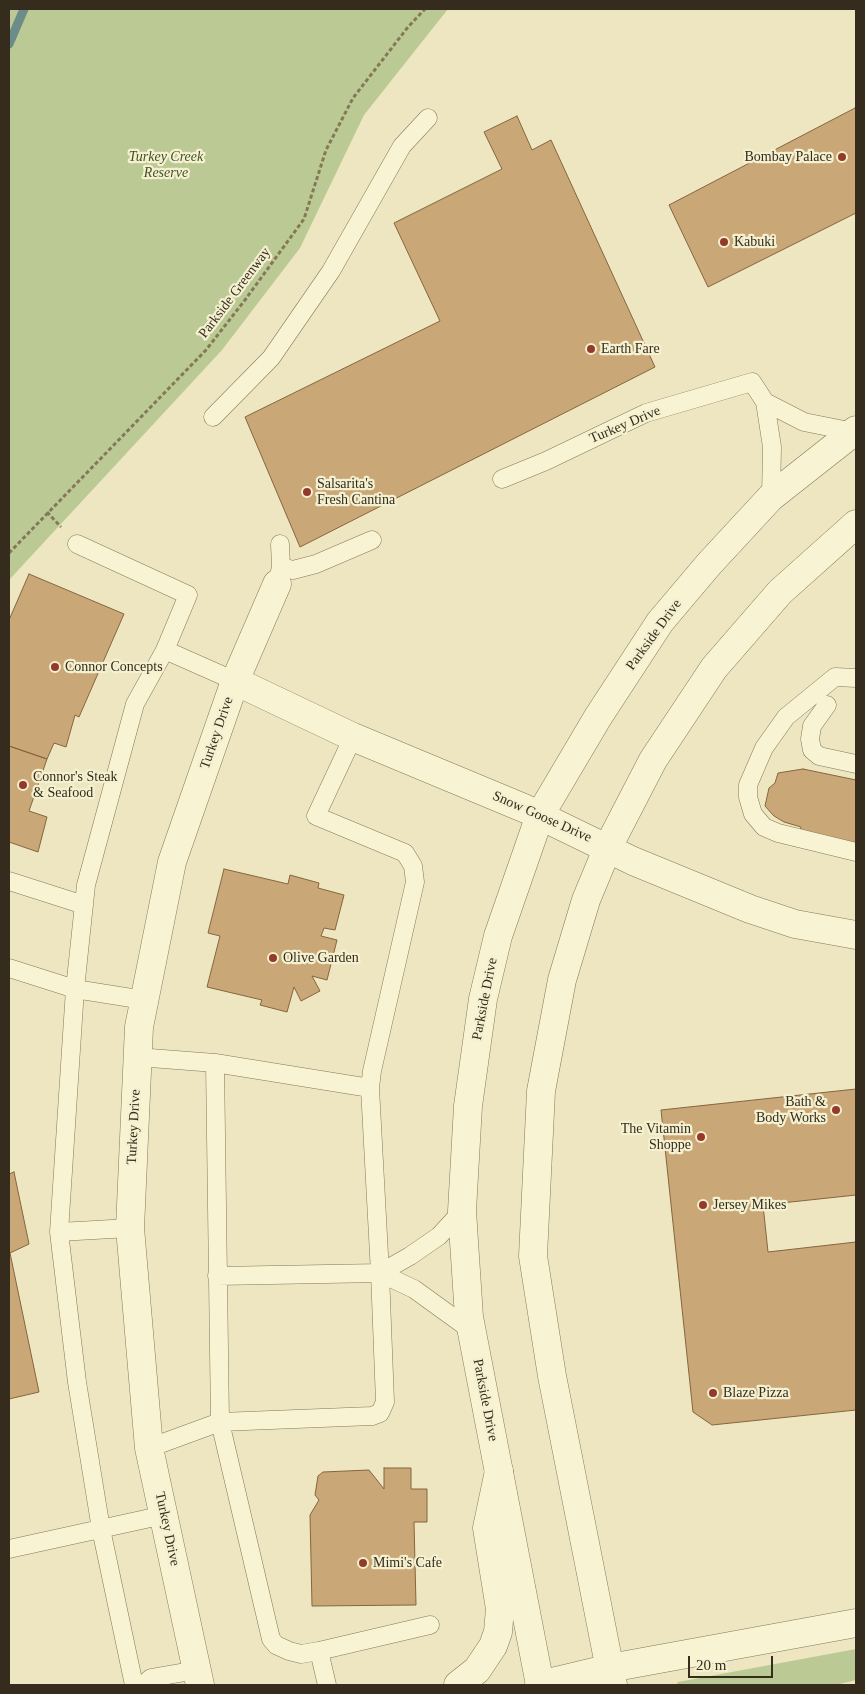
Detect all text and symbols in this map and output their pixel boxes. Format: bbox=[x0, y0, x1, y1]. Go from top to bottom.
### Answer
park label: Turkey Creek Reserve bbox=[129, 149, 203, 182]
place label: Bombay Palace bbox=[745, 149, 832, 165]
marker: Bombay Palace bbox=[836, 151, 848, 163]
place label: Kabuki bbox=[734, 234, 775, 250]
marker: Kabuki bbox=[718, 236, 730, 248]
street label: Parkside Greenway bbox=[195, 244, 275, 342]
place label: Earth Fare bbox=[601, 341, 660, 357]
marker: Earth Fare bbox=[585, 343, 597, 355]
street label: Turkey Drive bbox=[587, 403, 663, 447]
place label: Salsarita's Fresh Cantina bbox=[317, 476, 395, 508]
marker: Salsarita's Fresh Cantina bbox=[301, 486, 313, 498]
street label: Parkside Drive bbox=[623, 596, 685, 674]
place label: Connor Concepts bbox=[65, 659, 163, 675]
marker: Connor Concepts bbox=[49, 661, 61, 673]
street label: Turkey Drive bbox=[197, 695, 237, 771]
place label: Connor's Steak & Seafood bbox=[33, 769, 118, 802]
marker: Connor's Steak & Seafood bbox=[17, 779, 29, 791]
street label: Snow Goose Drive bbox=[490, 788, 594, 846]
place label: Olive Garden bbox=[283, 950, 359, 966]
marker: Olive Garden bbox=[267, 952, 279, 964]
street label: Parkside Drive bbox=[469, 956, 501, 1042]
street label: Turkey Drive bbox=[124, 1089, 144, 1165]
place label: Bath & Body Works bbox=[756, 1094, 826, 1126]
marker: Bath & Body Works bbox=[830, 1104, 842, 1116]
place label: The Vitamin Shoppe bbox=[621, 1121, 691, 1154]
marker: The Vitamin Shoppe bbox=[695, 1131, 707, 1143]
place label: Jersey Mikes bbox=[713, 1197, 786, 1213]
marker: Jersey Mikes bbox=[697, 1199, 709, 1211]
street label: Parkside Drive bbox=[469, 1357, 501, 1443]
place label: Blaze Pizza bbox=[723, 1385, 789, 1401]
marker: Blaze Pizza bbox=[707, 1387, 719, 1399]
street label: Turkey Drive bbox=[151, 1490, 183, 1568]
place label: Mimi's Cafe bbox=[373, 1555, 442, 1571]
marker: Mimi's Cafe bbox=[357, 1557, 369, 1569]
scale bar bbox=[690, 1646, 775, 1678]
text: 20 m bbox=[696, 1657, 726, 1673]

